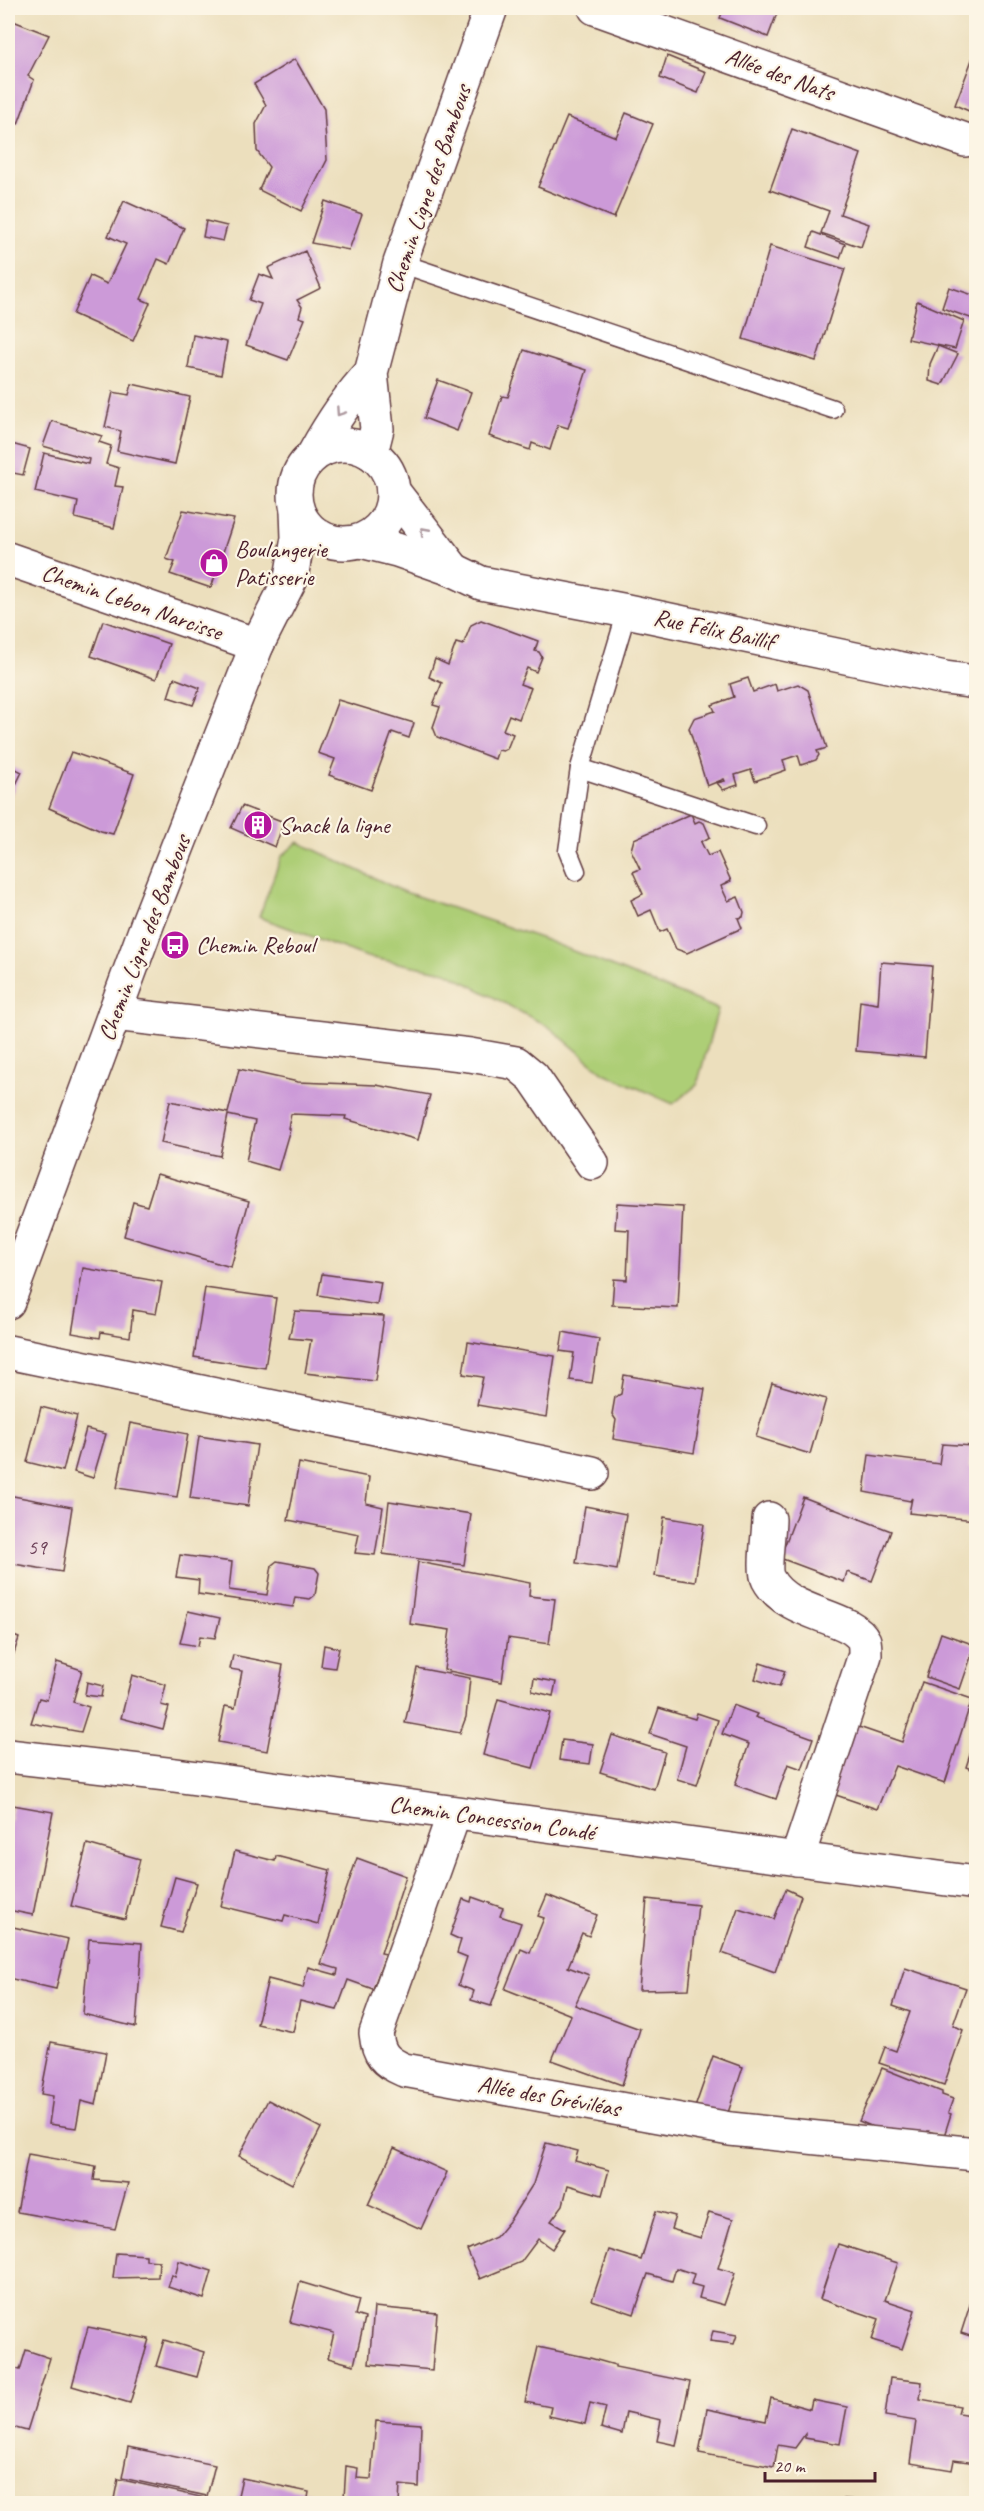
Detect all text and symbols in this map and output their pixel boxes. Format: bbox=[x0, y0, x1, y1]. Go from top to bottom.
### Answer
street label: Allée des Nats bbox=[722, 41, 841, 108]
street label: Chemin Ligne des Bambous bbox=[378, 78, 479, 297]
one-way arrow bbox=[336, 405, 347, 416]
one-way arrow bbox=[420, 527, 431, 537]
place label: Boulangerie Patisserie bbox=[235, 534, 329, 592]
shop icon: Boulangerie Patisserie bbox=[198, 547, 230, 579]
street label: Chemin Lebon Narcisse bbox=[38, 557, 228, 648]
street label: Rue Félix Baillif bbox=[651, 602, 782, 657]
building icon: Snack la ligne bbox=[242, 809, 274, 841]
place label: Snack la ligne bbox=[279, 810, 392, 840]
street label: Chemin Ligne des Bambous bbox=[91, 828, 198, 1045]
bus stop icon: Chemin Reboul bbox=[159, 929, 191, 961]
place label: Chemin Reboul bbox=[196, 930, 318, 960]
house number: 59 bbox=[28, 1534, 48, 1560]
street label: Chemin Concession Condé bbox=[388, 1789, 601, 1848]
street label: Allée des Gréviléas bbox=[475, 2069, 625, 2124]
scale bar bbox=[765, 2445, 874, 2483]
text: 20 m bbox=[774, 2455, 807, 2477]

